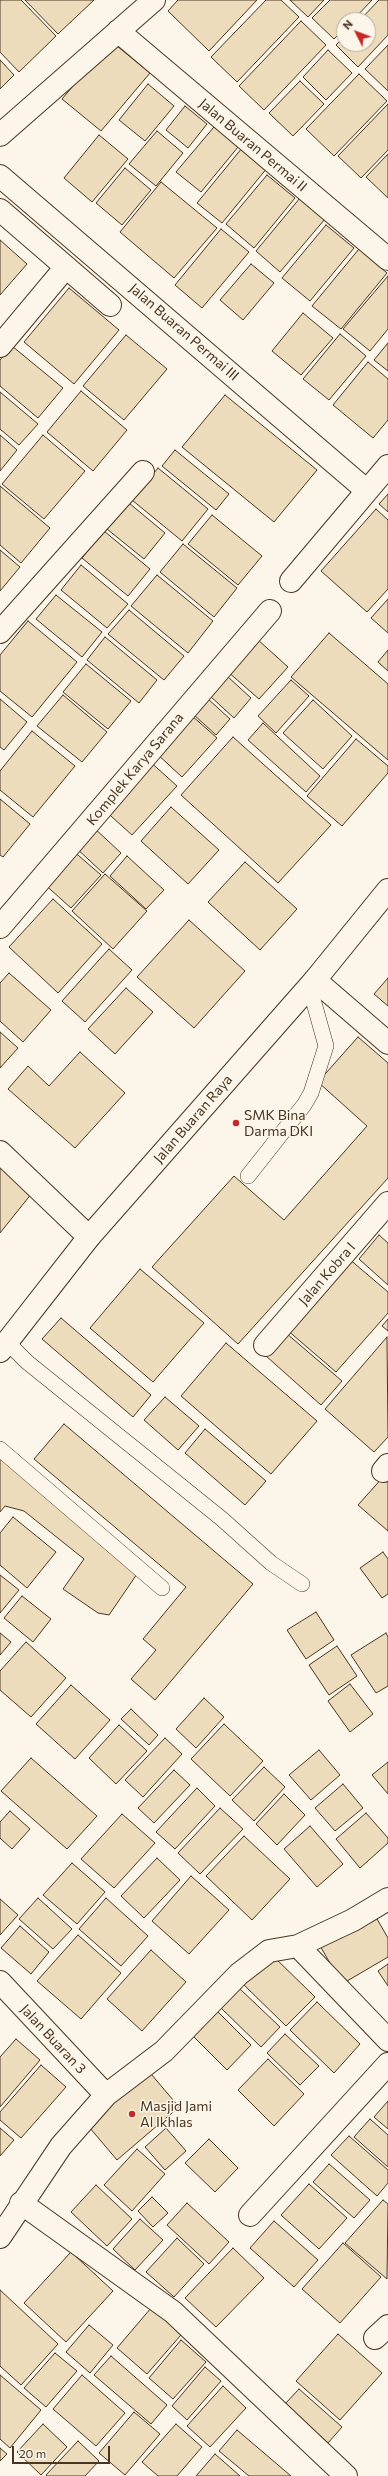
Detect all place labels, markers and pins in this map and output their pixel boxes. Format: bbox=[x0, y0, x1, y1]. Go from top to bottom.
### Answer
place label: SMK Bina Darma DKI bbox=[244, 1107, 313, 1140]
marker: SMK Bina Darma DKI bbox=[231, 1118, 241, 1128]
place label: Masjid Jami Al Ikhlas bbox=[140, 2098, 212, 2130]
marker: Masjid Jami Al Ikhlas bbox=[127, 2109, 137, 2119]

